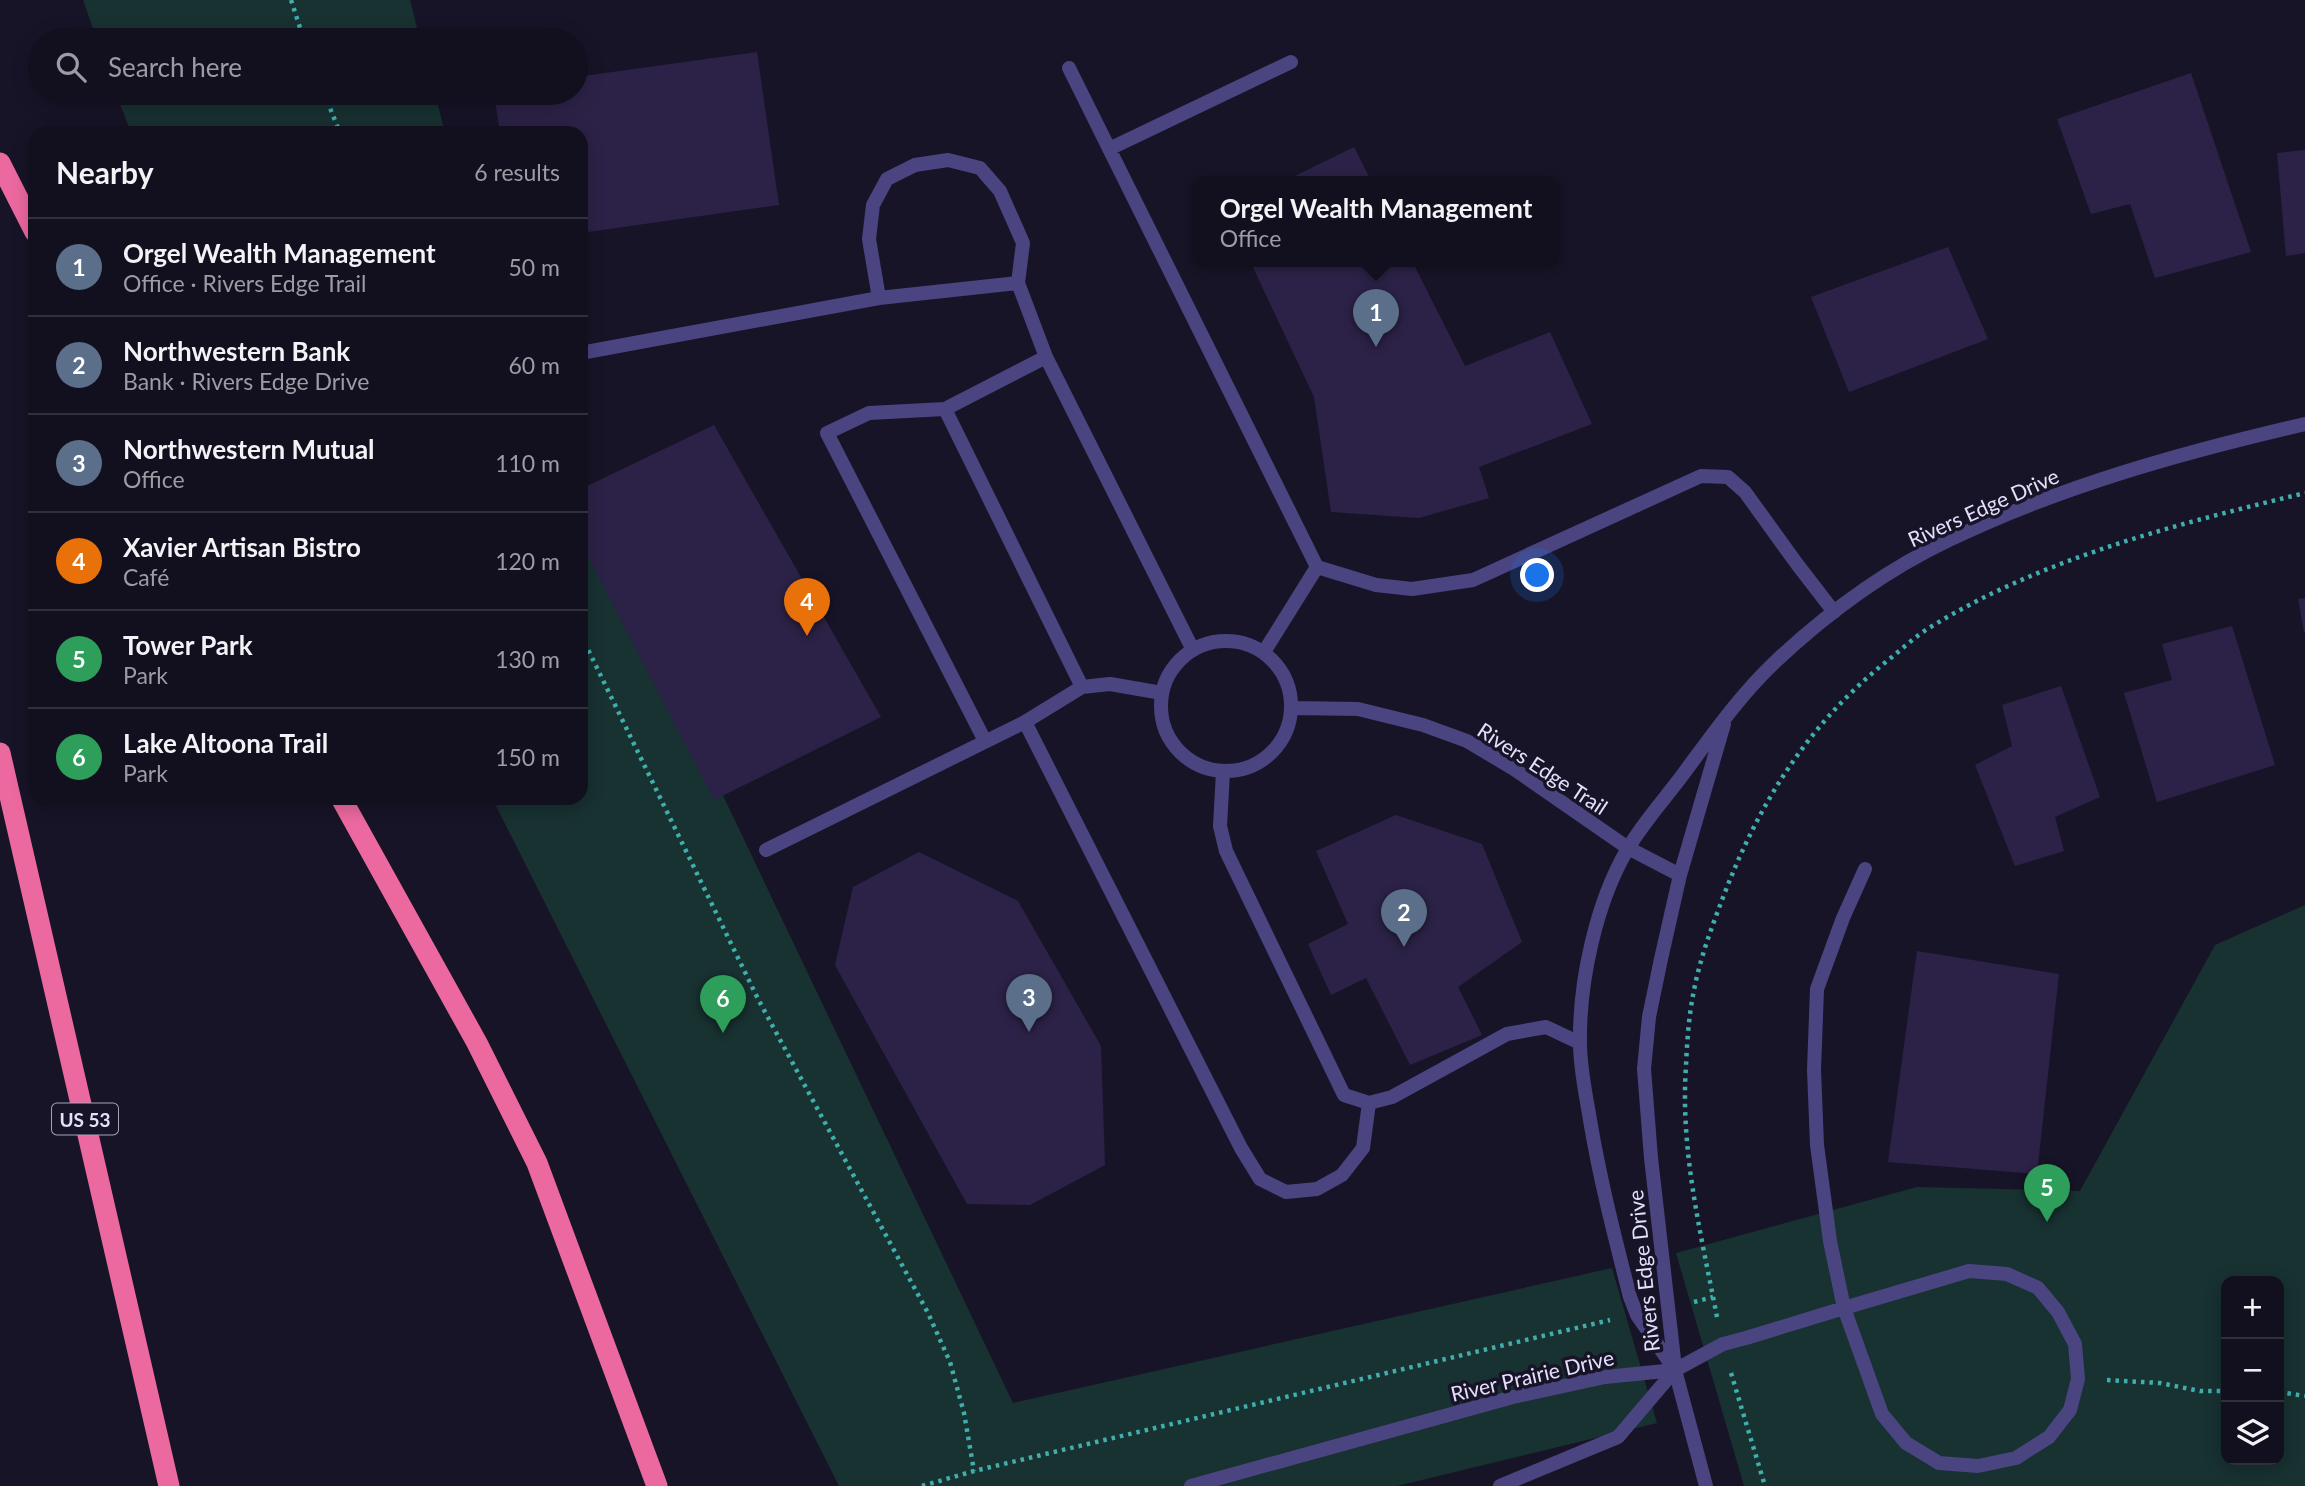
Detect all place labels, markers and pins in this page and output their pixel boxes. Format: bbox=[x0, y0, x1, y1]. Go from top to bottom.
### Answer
pin: 1 bbox=[1353, 289, 1399, 347]
pin: 4 bbox=[784, 578, 830, 636]
pin: 2 bbox=[1381, 889, 1427, 947]
pin: 3 bbox=[1006, 974, 1052, 1032]
pin: 6 bbox=[700, 975, 746, 1033]
pin: 5 bbox=[2024, 1164, 2070, 1222]

